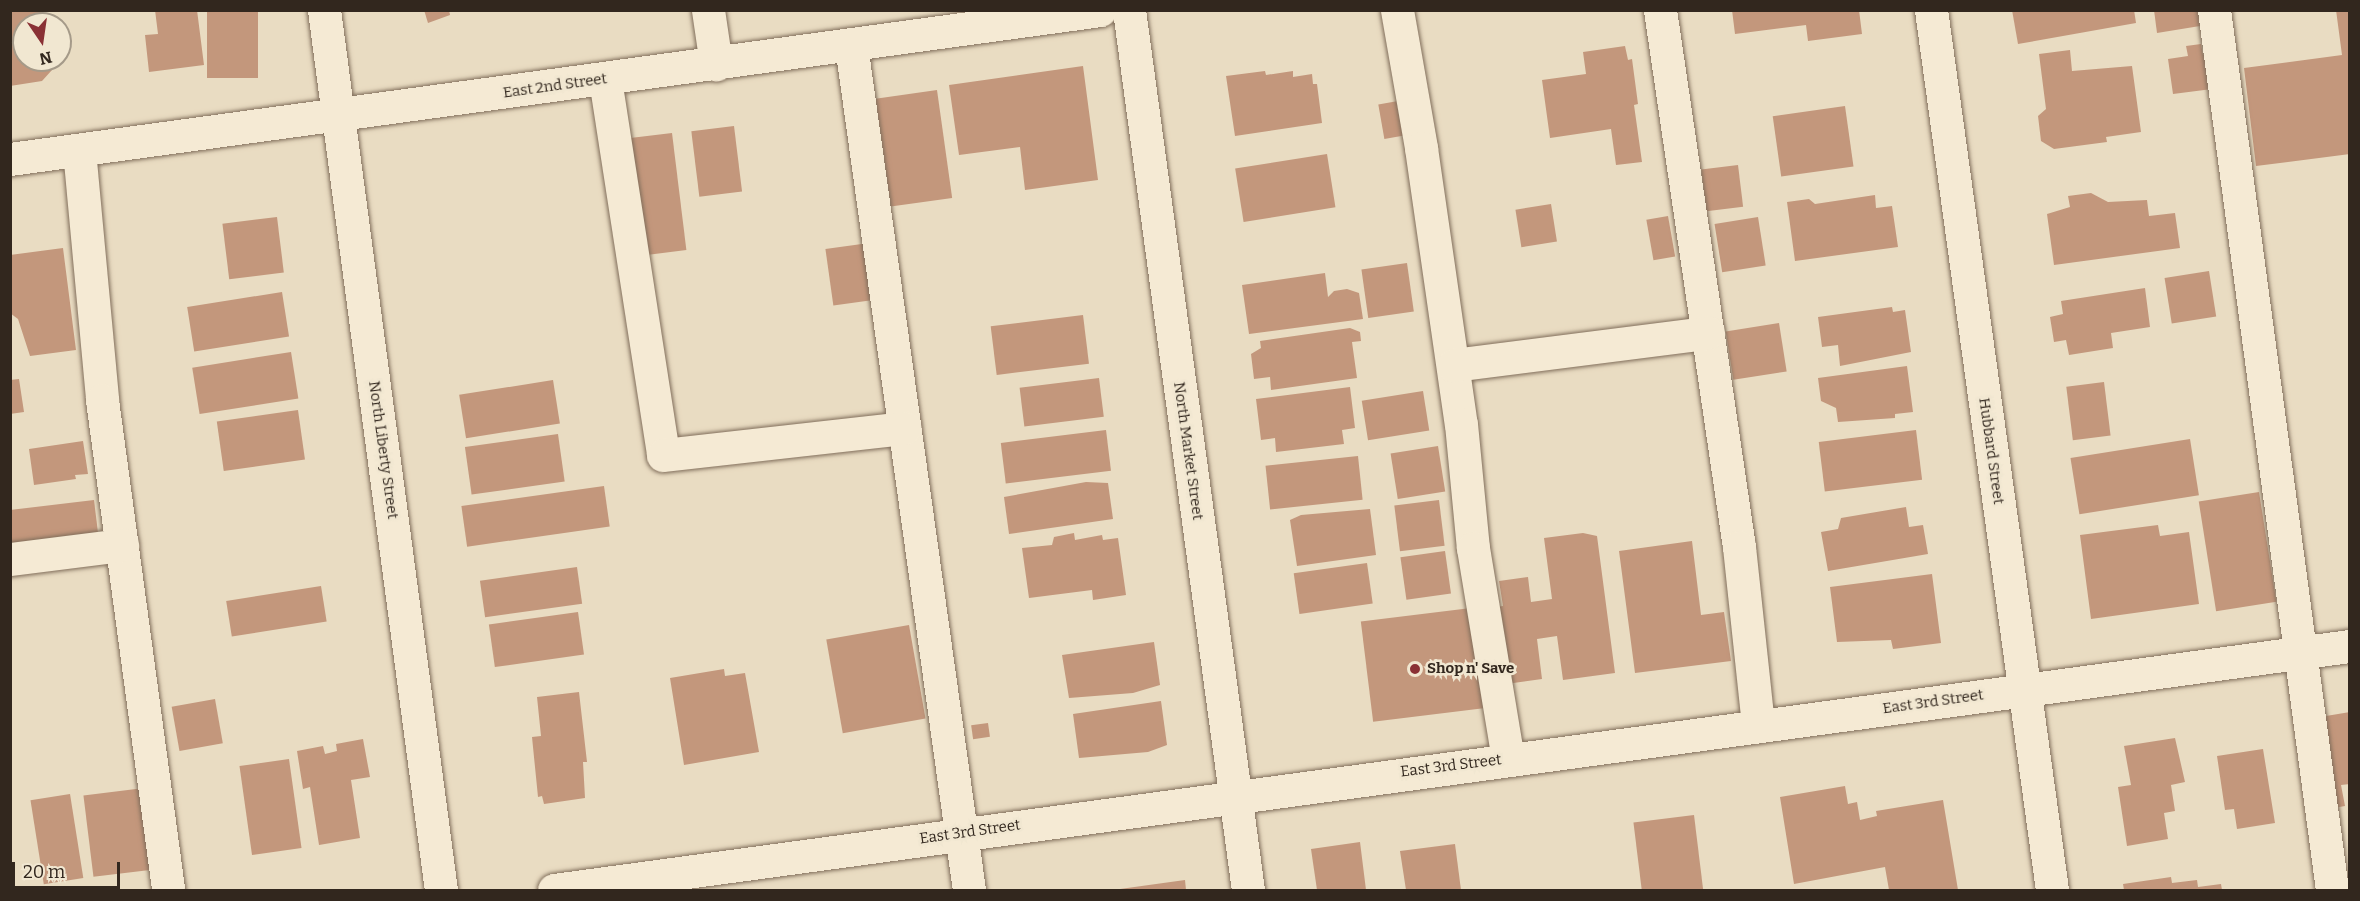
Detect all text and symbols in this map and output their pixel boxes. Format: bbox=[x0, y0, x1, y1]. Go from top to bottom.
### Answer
north arrow bbox=[12, 12, 72, 72]
text: N bbox=[38, 47, 54, 69]
street label: East 2nd Street bbox=[502, 70, 608, 102]
street label: North Liberty Street bbox=[364, 380, 402, 520]
street label: North Market Street bbox=[1169, 381, 1207, 521]
street label: Hubbard Street bbox=[1975, 397, 2007, 505]
place label: Shop n' Save bbox=[1427, 660, 1514, 678]
marker: Shop n' Save bbox=[1408, 662, 1422, 676]
street label: East 3rd Street bbox=[1881, 686, 1985, 718]
street label: East 3rd Street bbox=[1399, 751, 1503, 781]
street label: East 3rd Street bbox=[918, 816, 1022, 848]
scale bar bbox=[15, 850, 123, 888]
text: 20 m bbox=[23, 861, 65, 883]

